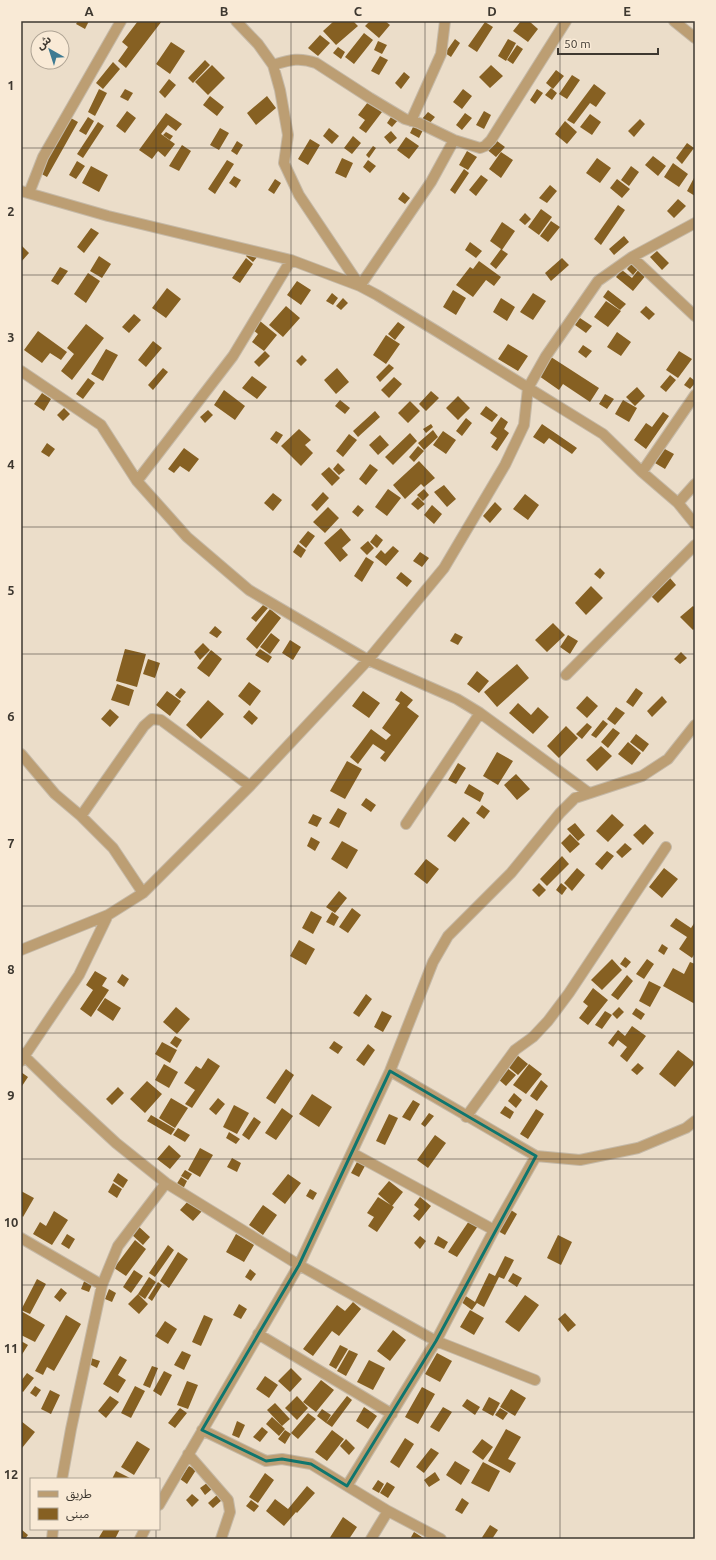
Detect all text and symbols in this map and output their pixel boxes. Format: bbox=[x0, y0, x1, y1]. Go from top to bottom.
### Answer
text: A bbox=[84, 4, 94, 18]
text: B bbox=[220, 4, 229, 18]
text: C bbox=[354, 4, 363, 18]
text: D bbox=[487, 4, 497, 18]
text: E bbox=[623, 4, 631, 18]
north arrow bbox=[30, 30, 70, 70]
scale bar bbox=[558, 30, 658, 56]
text: ش bbox=[34, 33, 54, 52]
text: 50 m bbox=[564, 37, 591, 50]
text: 1 bbox=[7, 78, 15, 92]
text: 2 bbox=[7, 204, 15, 218]
text: 3 bbox=[7, 330, 15, 344]
text: 4 bbox=[7, 457, 15, 471]
text: 5 bbox=[7, 583, 15, 597]
text: 6 bbox=[7, 709, 15, 723]
text: 7 bbox=[7, 836, 15, 850]
text: 8 bbox=[7, 962, 15, 976]
text: 9 bbox=[7, 1088, 15, 1102]
text: 10 bbox=[4, 1215, 18, 1229]
text: 11 bbox=[4, 1341, 18, 1355]
text: 12 bbox=[4, 1467, 18, 1481]
legend bbox=[30, 1478, 160, 1530]
text: طريق bbox=[66, 1487, 92, 1502]
text: مبنى bbox=[66, 1507, 89, 1521]

